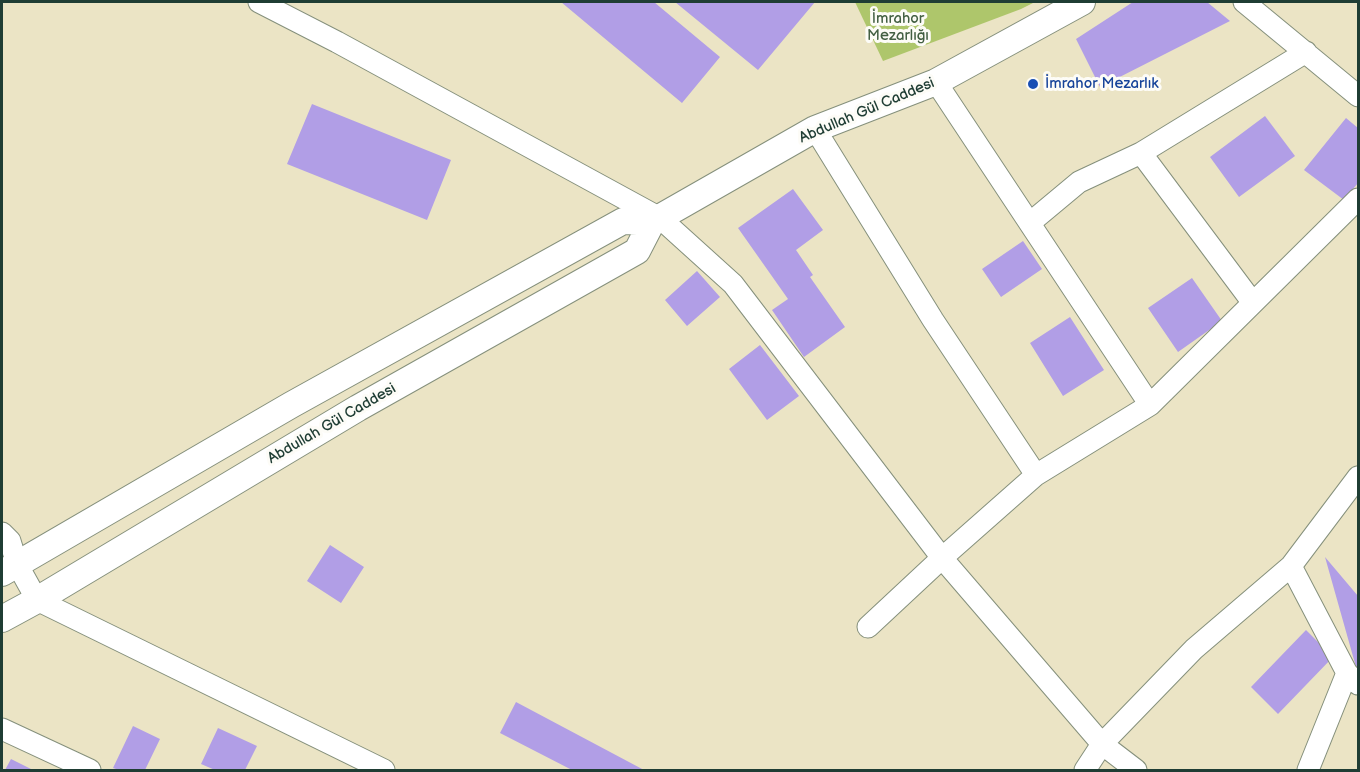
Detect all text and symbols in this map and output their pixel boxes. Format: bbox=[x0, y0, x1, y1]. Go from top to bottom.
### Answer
park label: İmrahor Mezarlığı bbox=[867, 10, 929, 45]
street label: Abdullah Gül Caddesi bbox=[797, 74, 937, 148]
place label: İmrahor Mezarlık bbox=[1045, 75, 1159, 93]
marker: İmrahor Mezarlık bbox=[1026, 77, 1040, 91]
street label: Abdullah Gül Caddesi bbox=[265, 380, 399, 468]

